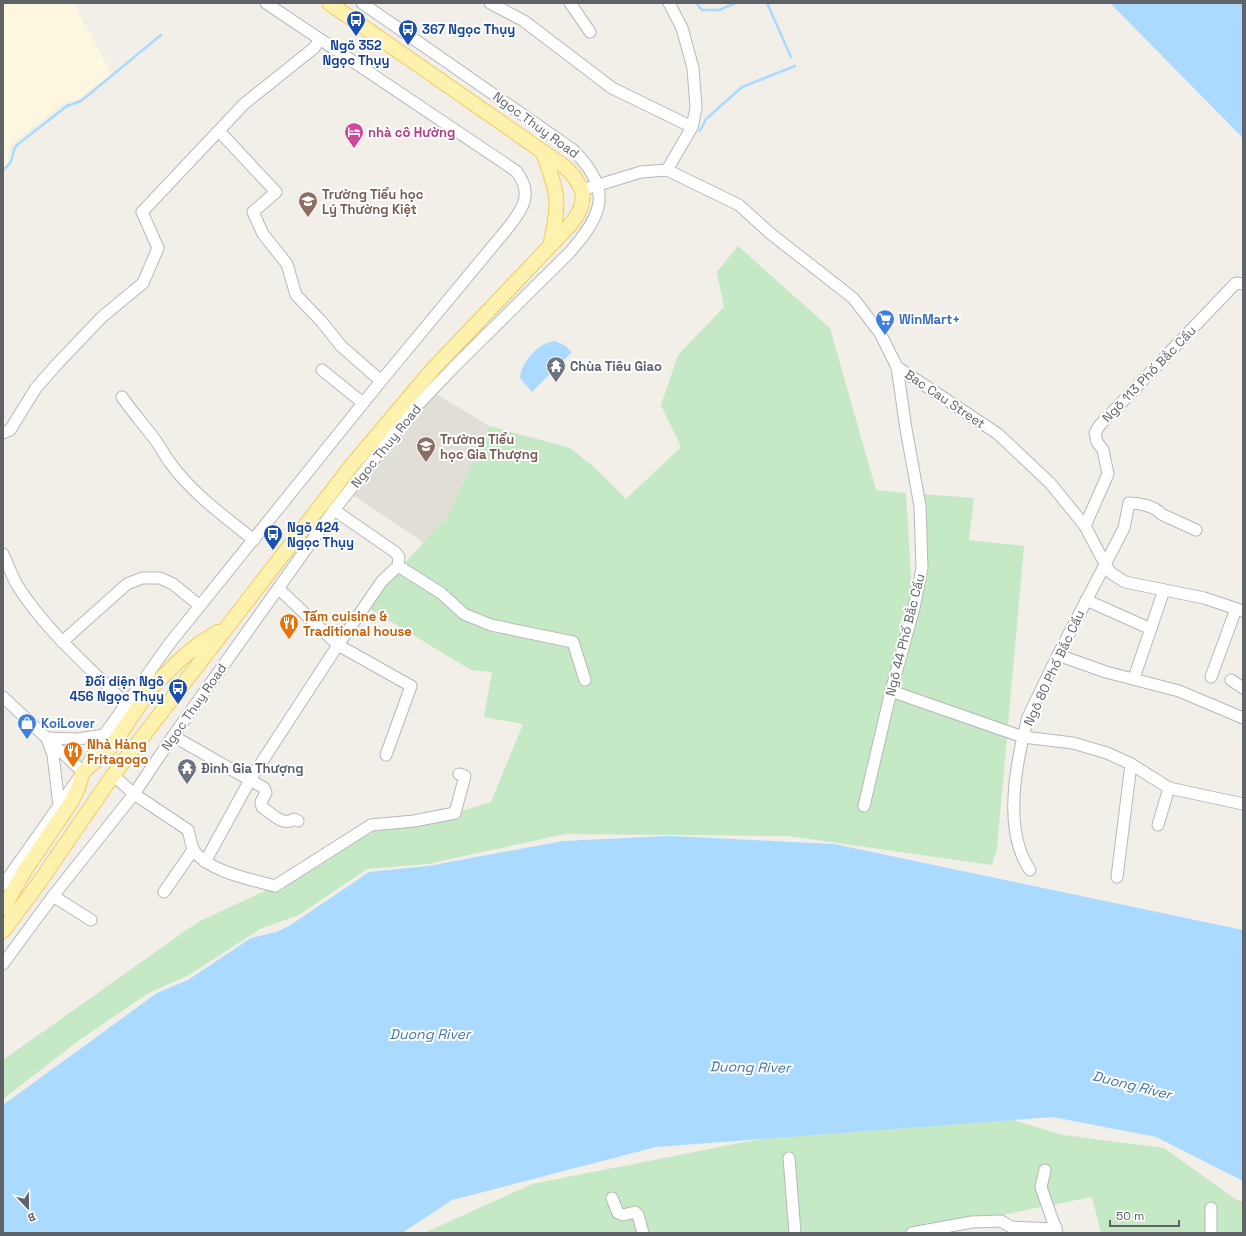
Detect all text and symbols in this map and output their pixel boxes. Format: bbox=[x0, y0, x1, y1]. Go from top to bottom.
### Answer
bus stop icon: Ngõ 352 Ngọc Thụy bbox=[345, 9, 367, 37]
bus stop icon: 367 Ngọc Thụy bbox=[397, 18, 419, 46]
place label: 367 Ngọc Thụy bbox=[422, 21, 515, 38]
place label: Ngõ 352 Ngọc Thụy bbox=[322, 37, 390, 69]
street label: Ngoc Thuy Road bbox=[490, 88, 582, 162]
hotel icon: nhà cô Hường bbox=[343, 121, 365, 149]
place label: nhà cô Hường bbox=[368, 124, 455, 141]
place label: Trường Tiểu học Lý Thường Kiệt bbox=[322, 186, 424, 218]
school or university icon: Trường Tiểu học Lý Thường Kiệt bbox=[297, 190, 319, 218]
supermarket icon: WinMart+ bbox=[874, 308, 896, 336]
place label: WinMart+ bbox=[899, 311, 960, 328]
street label: Ngõ 113 Phố Bắc Cầu bbox=[1098, 322, 1200, 426]
temple icon: Chùa Tiêu Giao bbox=[545, 355, 567, 383]
place label: Chùa Tiêu Giao bbox=[570, 358, 662, 375]
street label: Bac Cau Street bbox=[901, 366, 989, 432]
street label: Ngoc Thuy Road bbox=[347, 401, 425, 491]
place label: Trường Tiểu học Gia Thượng bbox=[440, 431, 538, 463]
school or university icon: Trường Tiểu học Gia Thượng bbox=[415, 435, 437, 463]
place label: Ngõ 424 Ngọc Thụy bbox=[287, 519, 354, 551]
bus stop icon: Ngõ 424 Ngọc Thụy bbox=[262, 523, 284, 551]
street label: Ngõ 44 Phố Bắc Cầu bbox=[882, 572, 928, 698]
street label: Ngõ 80 Phố Bắc Cầu bbox=[1020, 607, 1088, 729]
place label: Tấm cuisine & Traditional house bbox=[303, 608, 412, 640]
restaurant icon: Tấm cuisine & Traditional house bbox=[278, 612, 300, 640]
street label: Ngoc Thuy Road bbox=[158, 660, 230, 754]
place label: Đối diện Ngõ 456 Ngọc Thụy bbox=[70, 673, 164, 705]
bus stop icon: Đối diện Ngõ 456 Ngọc Thụy bbox=[167, 677, 189, 705]
shop icon: KoiLover bbox=[16, 712, 38, 740]
place label: KoiLover bbox=[41, 715, 95, 732]
place label: Nhà Hàng Fritagogo bbox=[87, 736, 148, 768]
restaurant icon: Nhà Hàng Fritagogo bbox=[62, 740, 84, 768]
temple icon: Đình Gia Thượng bbox=[176, 757, 198, 785]
place label: Đình Gia Thượng bbox=[201, 760, 304, 777]
water label: Duong River bbox=[390, 1025, 472, 1043]
water label: Duong River bbox=[709, 1057, 792, 1077]
water label: Duong River bbox=[1091, 1066, 1175, 1104]
north arrow bbox=[8, 1188, 48, 1228]
scale bar bbox=[1110, 1202, 1179, 1228]
text: 50 m bbox=[1116, 1208, 1144, 1224]
text: B bbox=[26, 1209, 38, 1225]

